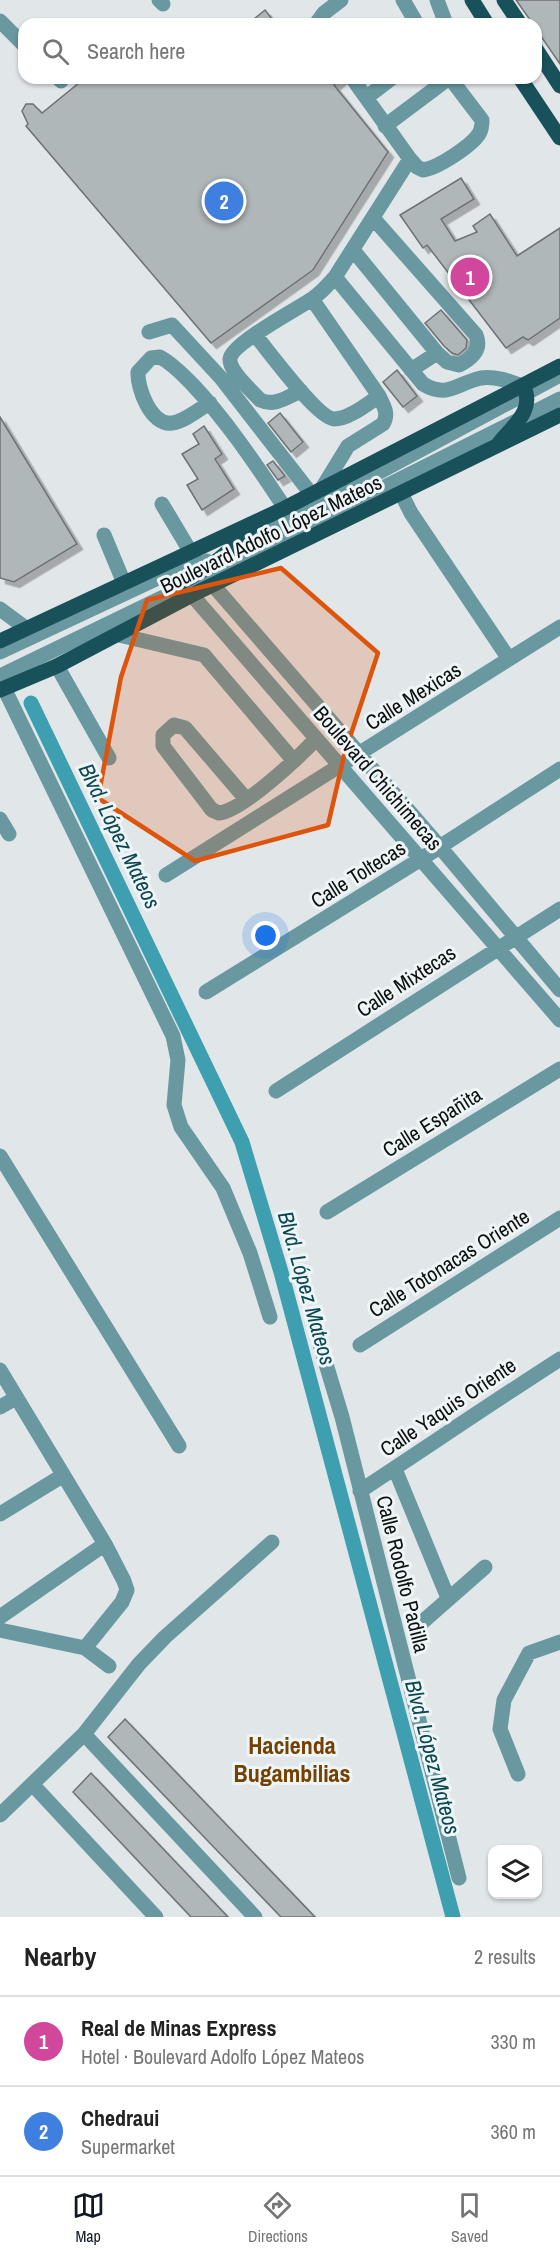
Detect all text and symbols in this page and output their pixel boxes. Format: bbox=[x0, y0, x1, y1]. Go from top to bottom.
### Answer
search box bbox=[18, 18, 542, 84]
icon: search bbox=[39, 35, 72, 68]
text: Search here bbox=[87, 36, 185, 66]
pin: 2 bbox=[204, 178, 244, 224]
pin: 1 bbox=[450, 254, 490, 300]
street label: Boulevard Adolfo López Mateos bbox=[155, 468, 387, 600]
street label: Calle Mexicas bbox=[359, 655, 467, 737]
street label: Boulevard Chichimecas bbox=[307, 700, 449, 856]
water label: Blvd. López Mateos bbox=[72, 758, 168, 914]
street label: Calle Toltecas bbox=[305, 833, 411, 915]
your location bbox=[251, 921, 280, 950]
street label: Calle Mixtecas bbox=[351, 938, 461, 1024]
street label: Calle Españita bbox=[377, 1080, 488, 1164]
street label: Calle Totonacas Oriente bbox=[363, 1202, 535, 1324]
water label: Blvd. López Mateos bbox=[271, 1208, 343, 1368]
street label: Calle Yaquis Oriente bbox=[374, 1351, 522, 1463]
street label: Calle Rodolfo Padilla bbox=[369, 1492, 437, 1656]
water label: Blvd. López Mateos bbox=[398, 1677, 468, 1837]
district label: Hacienda Bugambilias bbox=[233, 1729, 351, 1789]
map controls bbox=[488, 1845, 542, 1899]
button: layers bbox=[488, 1845, 542, 1899]
text: Nearby bbox=[24, 1939, 96, 1974]
text: 2 results bbox=[474, 1943, 536, 1970]
text: Real de Minas Express bbox=[81, 2013, 277, 2043]
text: 1 bbox=[39, 2028, 48, 2055]
text: 330 m bbox=[490, 2028, 536, 2055]
text: Hotel · Boulevard Adolfo López Mateos bbox=[81, 2043, 365, 2070]
text: Chedraui bbox=[81, 2103, 159, 2133]
text: 2 bbox=[39, 2118, 48, 2145]
text: 360 m bbox=[490, 2118, 536, 2145]
text: Supermarket bbox=[81, 2133, 175, 2160]
tab: Map bbox=[72, 2189, 105, 2247]
tab: Directions bbox=[248, 2189, 308, 2247]
tab: Saved bbox=[451, 2189, 488, 2247]

